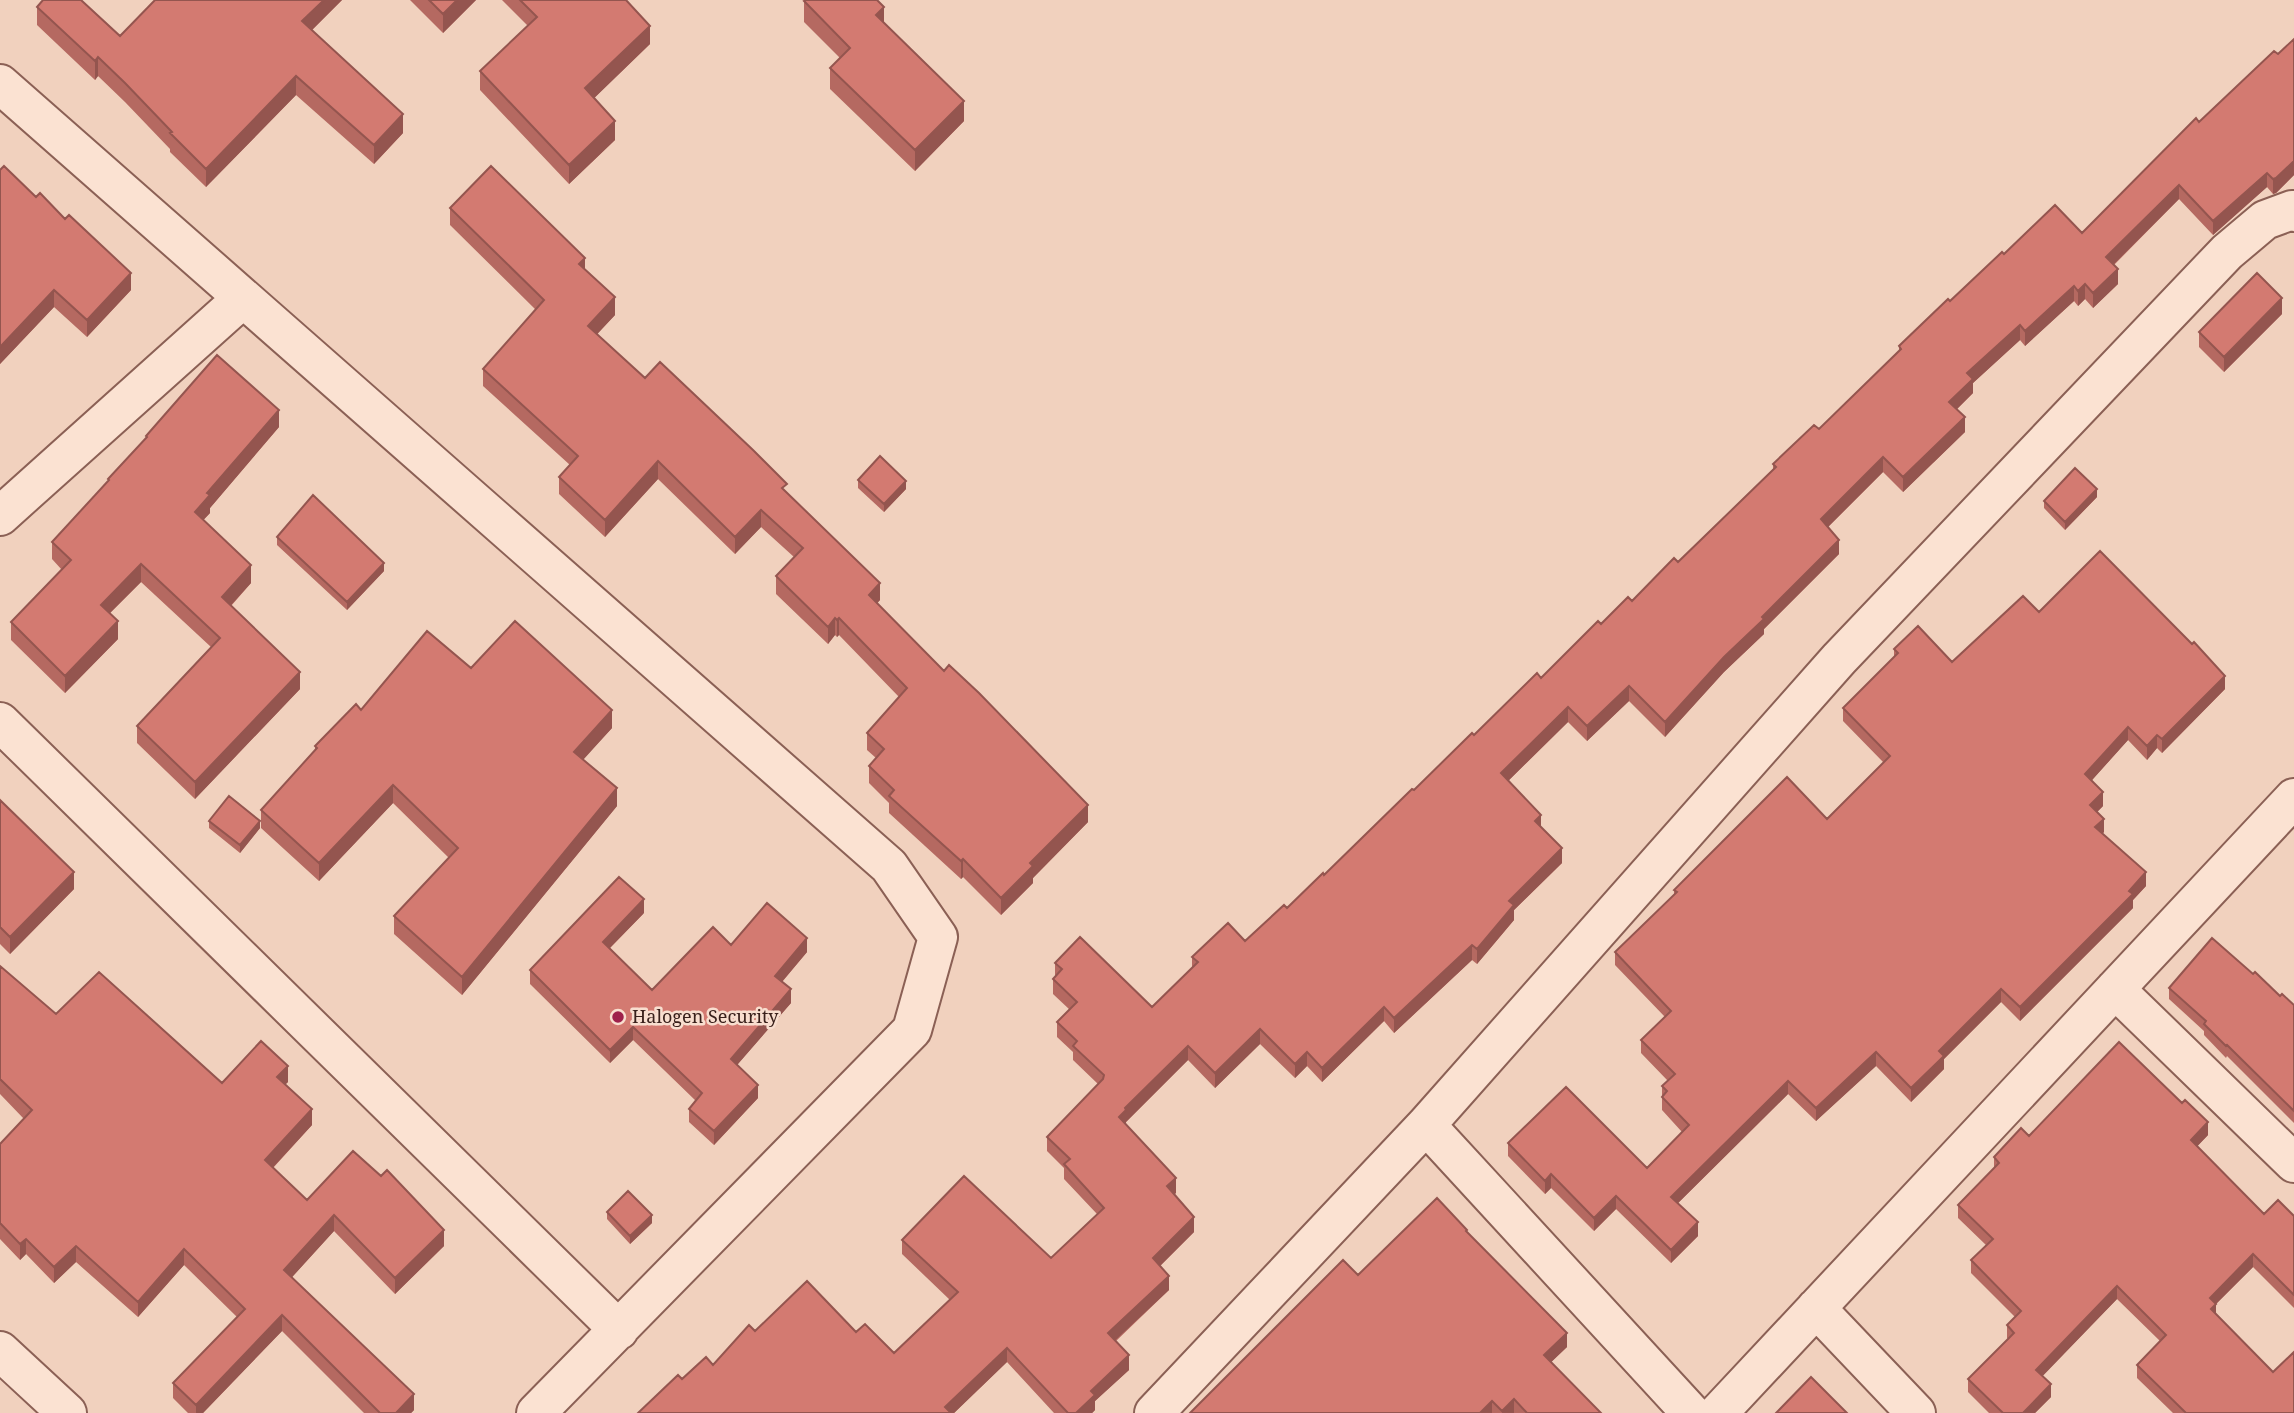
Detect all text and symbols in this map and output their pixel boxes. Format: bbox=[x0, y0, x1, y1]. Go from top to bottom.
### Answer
place label: Halogen Security bbox=[632, 1004, 779, 1028]
marker: Halogen Security bbox=[610, 1009, 626, 1025]

